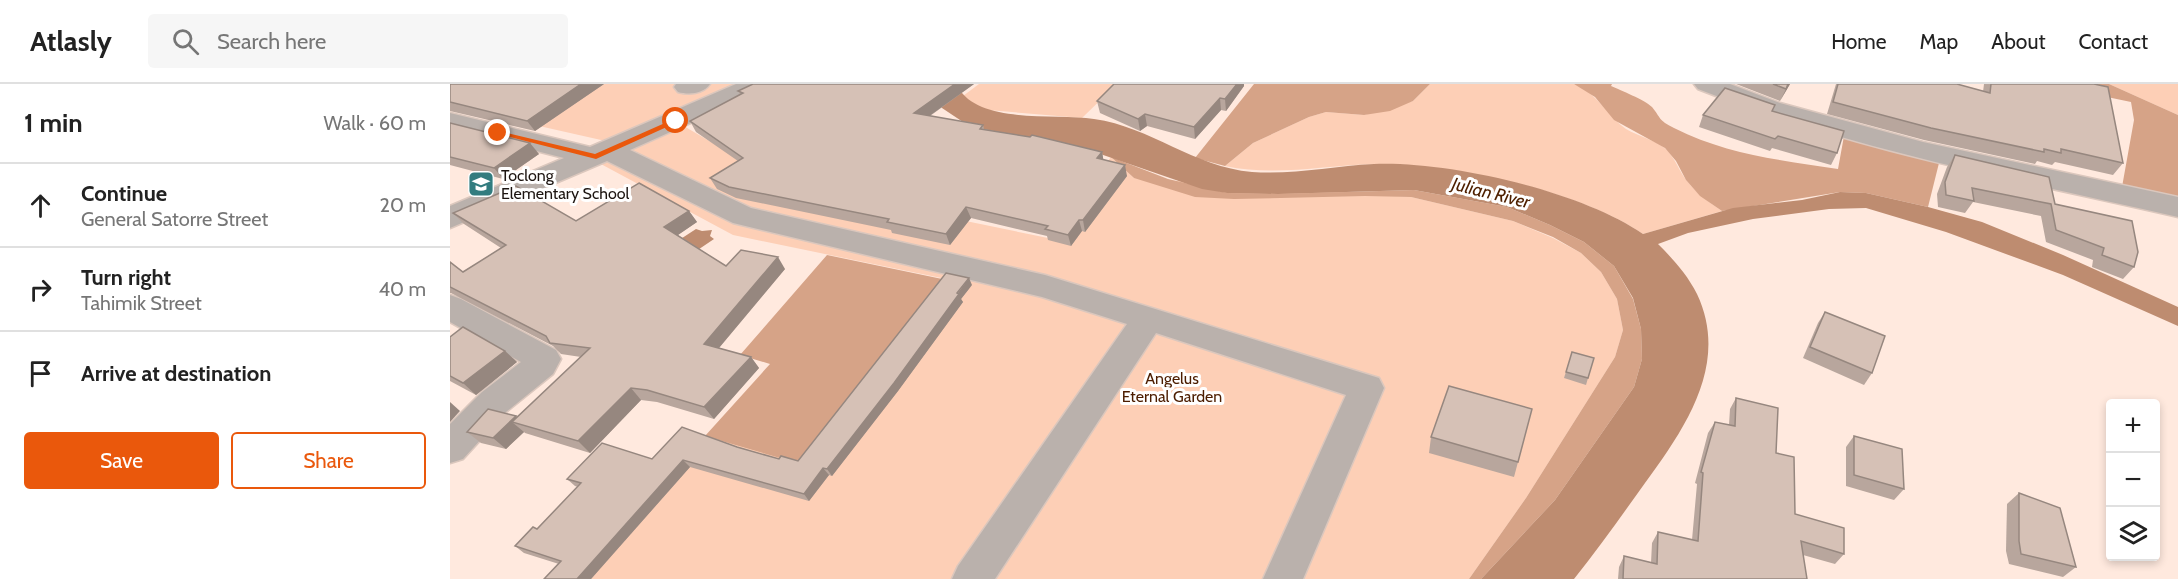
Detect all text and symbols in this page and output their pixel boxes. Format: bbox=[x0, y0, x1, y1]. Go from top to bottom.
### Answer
search box bbox=[148, 14, 568, 68]
text: Atlasly bbox=[30, 24, 112, 58]
icon: search bbox=[169, 25, 202, 58]
text: Search here bbox=[217, 28, 326, 55]
text: Home bbox=[1831, 29, 1887, 54]
text: Map bbox=[1920, 29, 1958, 54]
text: About bbox=[1991, 29, 2045, 54]
text: Contact bbox=[2078, 29, 2148, 54]
text: 1 min bbox=[24, 107, 83, 139]
route start bbox=[662, 107, 688, 133]
text: Walk · 60 m bbox=[323, 111, 426, 135]
route end bbox=[484, 119, 510, 145]
place label: Toclong Elementary School bbox=[501, 166, 629, 203]
school or university icon: Toclong Elementary School bbox=[466, 169, 496, 199]
water label: Julian River bbox=[1448, 172, 1534, 214]
text: Continue bbox=[81, 180, 167, 207]
icon: ahead bbox=[24, 189, 57, 222]
text: 20 m bbox=[380, 193, 426, 217]
text: General Satorre Street bbox=[81, 207, 268, 231]
text: Turn right bbox=[81, 264, 171, 291]
icon: right bbox=[24, 273, 57, 306]
text: 40 m bbox=[378, 277, 426, 301]
text: Tahimik Street bbox=[81, 291, 202, 315]
icon: arrive bbox=[24, 357, 57, 390]
text: Arrive at destination bbox=[81, 360, 271, 387]
park label: Angelus Eternal Garden bbox=[1122, 369, 1222, 406]
map controls bbox=[2106, 399, 2160, 561]
button: + bbox=[2106, 399, 2160, 453]
button: Save bbox=[24, 432, 219, 489]
button: Share bbox=[231, 432, 426, 489]
button: − bbox=[2106, 453, 2160, 507]
button: layers bbox=[2106, 507, 2160, 561]

